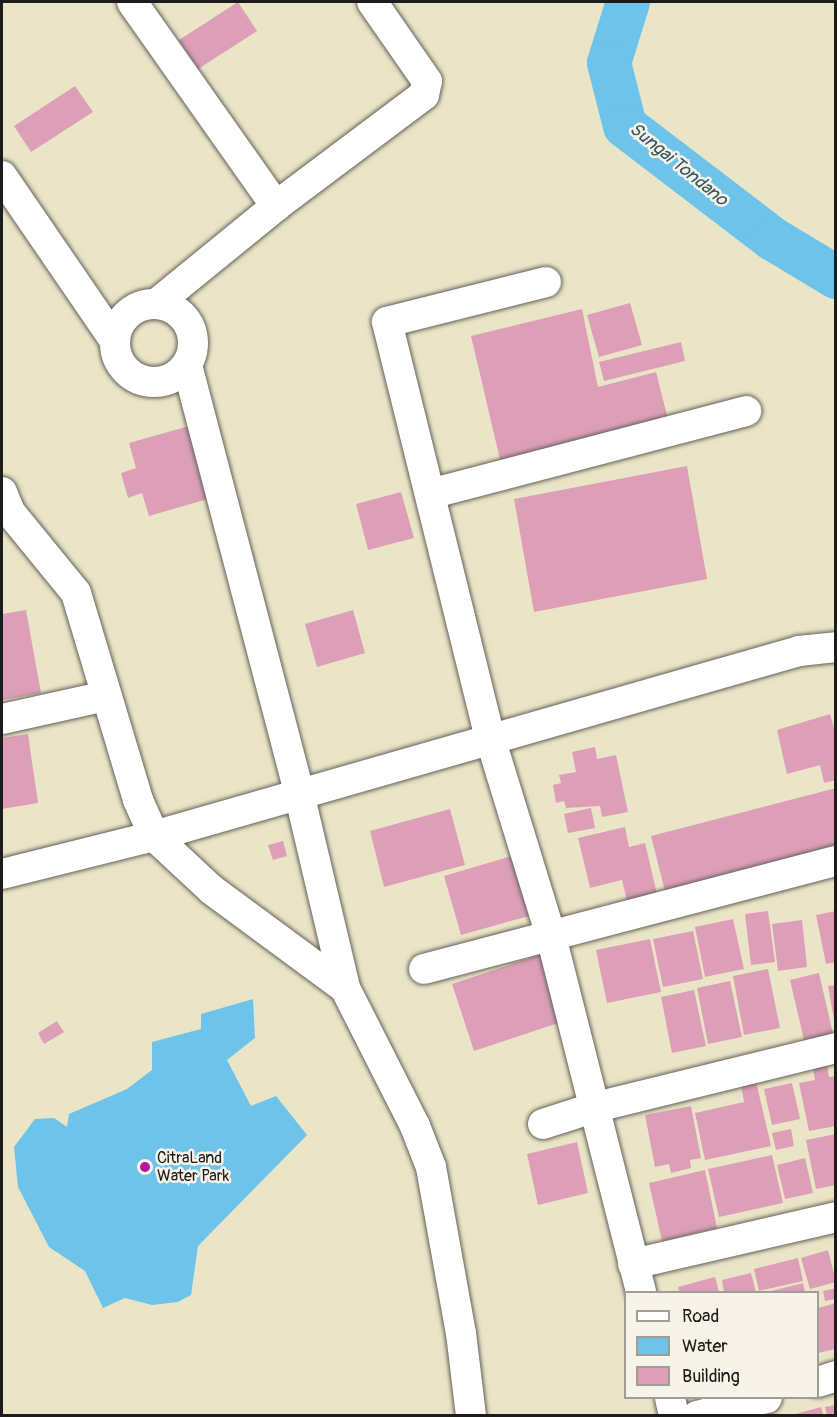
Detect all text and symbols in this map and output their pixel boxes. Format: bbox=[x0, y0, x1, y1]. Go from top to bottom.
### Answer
water label: Sungai Tondano bbox=[625, 119, 731, 211]
place label: CitraLand Water Park bbox=[157, 1148, 229, 1186]
marker: CitraLand Water Park bbox=[138, 1160, 152, 1174]
legend bbox=[624, 1291, 819, 1399]
text: Road bbox=[682, 1305, 719, 1328]
text: Water bbox=[682, 1335, 728, 1358]
text: Building bbox=[682, 1365, 740, 1388]

